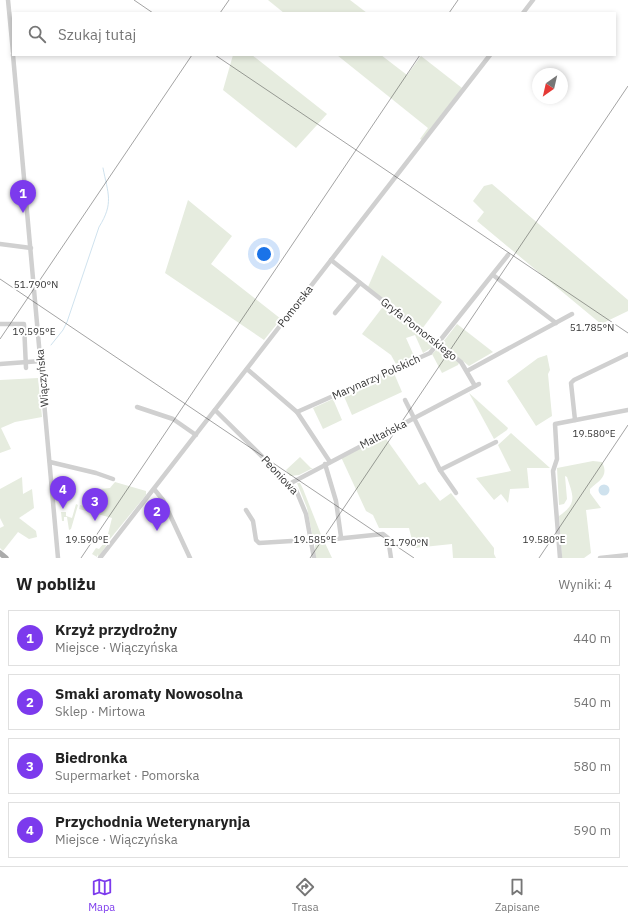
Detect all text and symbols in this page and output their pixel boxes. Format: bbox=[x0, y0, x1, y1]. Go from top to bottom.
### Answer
search box bbox=[12, 12, 616, 56]
icon: search bbox=[26, 23, 48, 45]
text: Szukaj tutaj bbox=[58, 25, 136, 44]
north arrow bbox=[532, 68, 568, 104]
pin: 1 bbox=[10, 180, 36, 213]
your location bbox=[254, 244, 274, 264]
text: 51.790°N bbox=[14, 278, 58, 291]
street label: Pomorska bbox=[274, 282, 316, 330]
street label: Gryfa Pomorskiego bbox=[378, 295, 460, 363]
text: 51.785°N bbox=[570, 321, 614, 334]
text: 19.595°E bbox=[12, 325, 56, 338]
street label: Wiączyńska bbox=[32, 348, 51, 407]
street label: Marynarzy Polskich bbox=[330, 351, 422, 403]
street label: Maltańska bbox=[357, 416, 409, 452]
text: 19.580°E bbox=[572, 427, 616, 440]
street label: Peoniowa bbox=[259, 453, 302, 497]
pin: 4 bbox=[50, 476, 76, 509]
pin: 3 bbox=[82, 488, 108, 521]
pin: 2 bbox=[144, 498, 170, 531]
text: 19.590°E bbox=[65, 533, 109, 546]
text: 19.585°E bbox=[293, 533, 337, 546]
text: 19.580°E bbox=[522, 533, 566, 546]
text: 51.790°N bbox=[384, 536, 428, 549]
text: W pobliżu bbox=[16, 573, 96, 595]
text: Wyniki: 4 bbox=[559, 576, 612, 593]
text: Krzyż przydrożny bbox=[55, 620, 177, 639]
text: 1 bbox=[26, 630, 34, 647]
text: 440 m bbox=[573, 630, 611, 647]
text: Miejsce · Wiączyńska bbox=[55, 639, 178, 656]
text: Smaki aromaty Nowosolna bbox=[55, 684, 243, 703]
text: 2 bbox=[26, 694, 34, 711]
text: 540 m bbox=[573, 694, 611, 711]
text: Sklep · Mirtowa bbox=[55, 703, 145, 720]
text: Biedronka bbox=[55, 748, 127, 767]
text: 3 bbox=[26, 758, 34, 775]
text: 580 m bbox=[573, 758, 611, 775]
text: Supermarket · Pomorska bbox=[55, 767, 200, 784]
text: Przychodnia Weterynarynja bbox=[55, 812, 250, 831]
text: 4 bbox=[26, 822, 34, 839]
text: 590 m bbox=[573, 822, 611, 839]
text: Miejsce · Wiączyńska bbox=[55, 831, 178, 848]
tab: Mapa bbox=[88, 876, 115, 914]
tab: Trasa bbox=[292, 876, 319, 914]
tab: Zapisane bbox=[495, 876, 540, 914]

